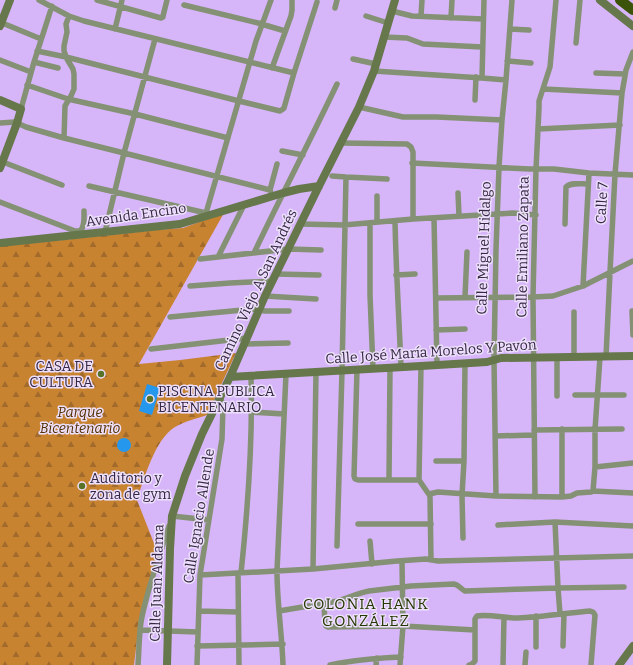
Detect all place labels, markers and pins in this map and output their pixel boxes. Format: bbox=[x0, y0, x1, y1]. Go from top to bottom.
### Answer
place label: CASA DE CULTURA bbox=[29, 358, 93, 391]
marker: CASA DE CULTURA bbox=[96, 369, 106, 379]
place label: PISCINA PUBLICA BICENTENARIO bbox=[158, 383, 275, 416]
marker: PISCINA PUBLICA BICENTENARIO bbox=[145, 394, 155, 404]
place label: Auditorio y zona de gym bbox=[90, 470, 172, 503]
marker: Auditorio y zona de gym bbox=[77, 481, 87, 491]

